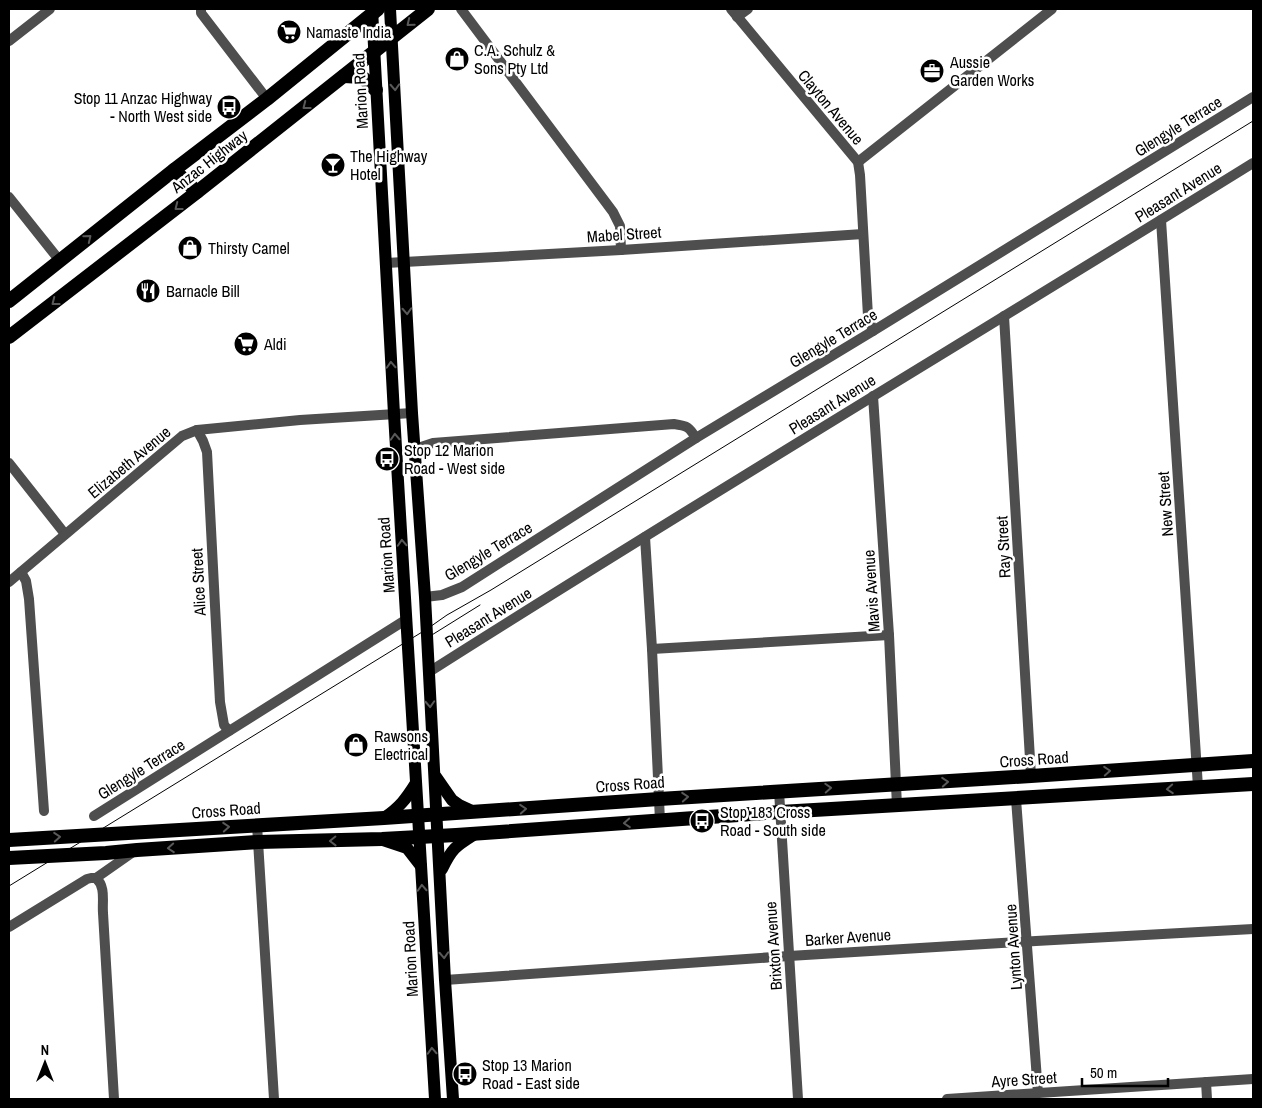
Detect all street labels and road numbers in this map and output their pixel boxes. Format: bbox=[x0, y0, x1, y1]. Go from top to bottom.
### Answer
street label: Marion Road bbox=[347, 53, 373, 129]
street label: Clayton Avenue bbox=[793, 65, 869, 149]
street label: Glengyle Terrace bbox=[1130, 90, 1226, 162]
street label: Anzac Highway bbox=[166, 124, 252, 198]
street label: Pleasant Avenue bbox=[1131, 157, 1225, 227]
street label: Mabel Street bbox=[586, 220, 662, 248]
street label: Glengyle Terrace bbox=[785, 303, 881, 373]
street label: Pleasant Avenue bbox=[785, 369, 879, 439]
street label: Elizabeth Avenue bbox=[83, 421, 175, 503]
street label: New Street bbox=[1152, 471, 1178, 537]
street label: Ray Street bbox=[990, 515, 1016, 579]
street label: Marion Road bbox=[372, 516, 400, 594]
street label: Glengyle Terrace bbox=[440, 516, 536, 586]
street label: Alice Street bbox=[185, 547, 211, 617]
street label: Mavis Avenue bbox=[857, 549, 885, 633]
street label: Pleasant Avenue bbox=[441, 582, 535, 652]
street label: Glengyle Terrace bbox=[93, 733, 189, 805]
street label: Cross Road bbox=[999, 746, 1069, 772]
street label: Cross Road bbox=[595, 771, 665, 797]
street label: Cross Road bbox=[191, 797, 261, 823]
street label: Brixton Avenue bbox=[759, 901, 787, 991]
street label: Lynton Avenue bbox=[999, 903, 1027, 991]
street label: Marion Road bbox=[397, 921, 423, 997]
street label: Barker Avenue bbox=[804, 923, 892, 951]
street label: Ayre Street bbox=[990, 1066, 1058, 1092]

